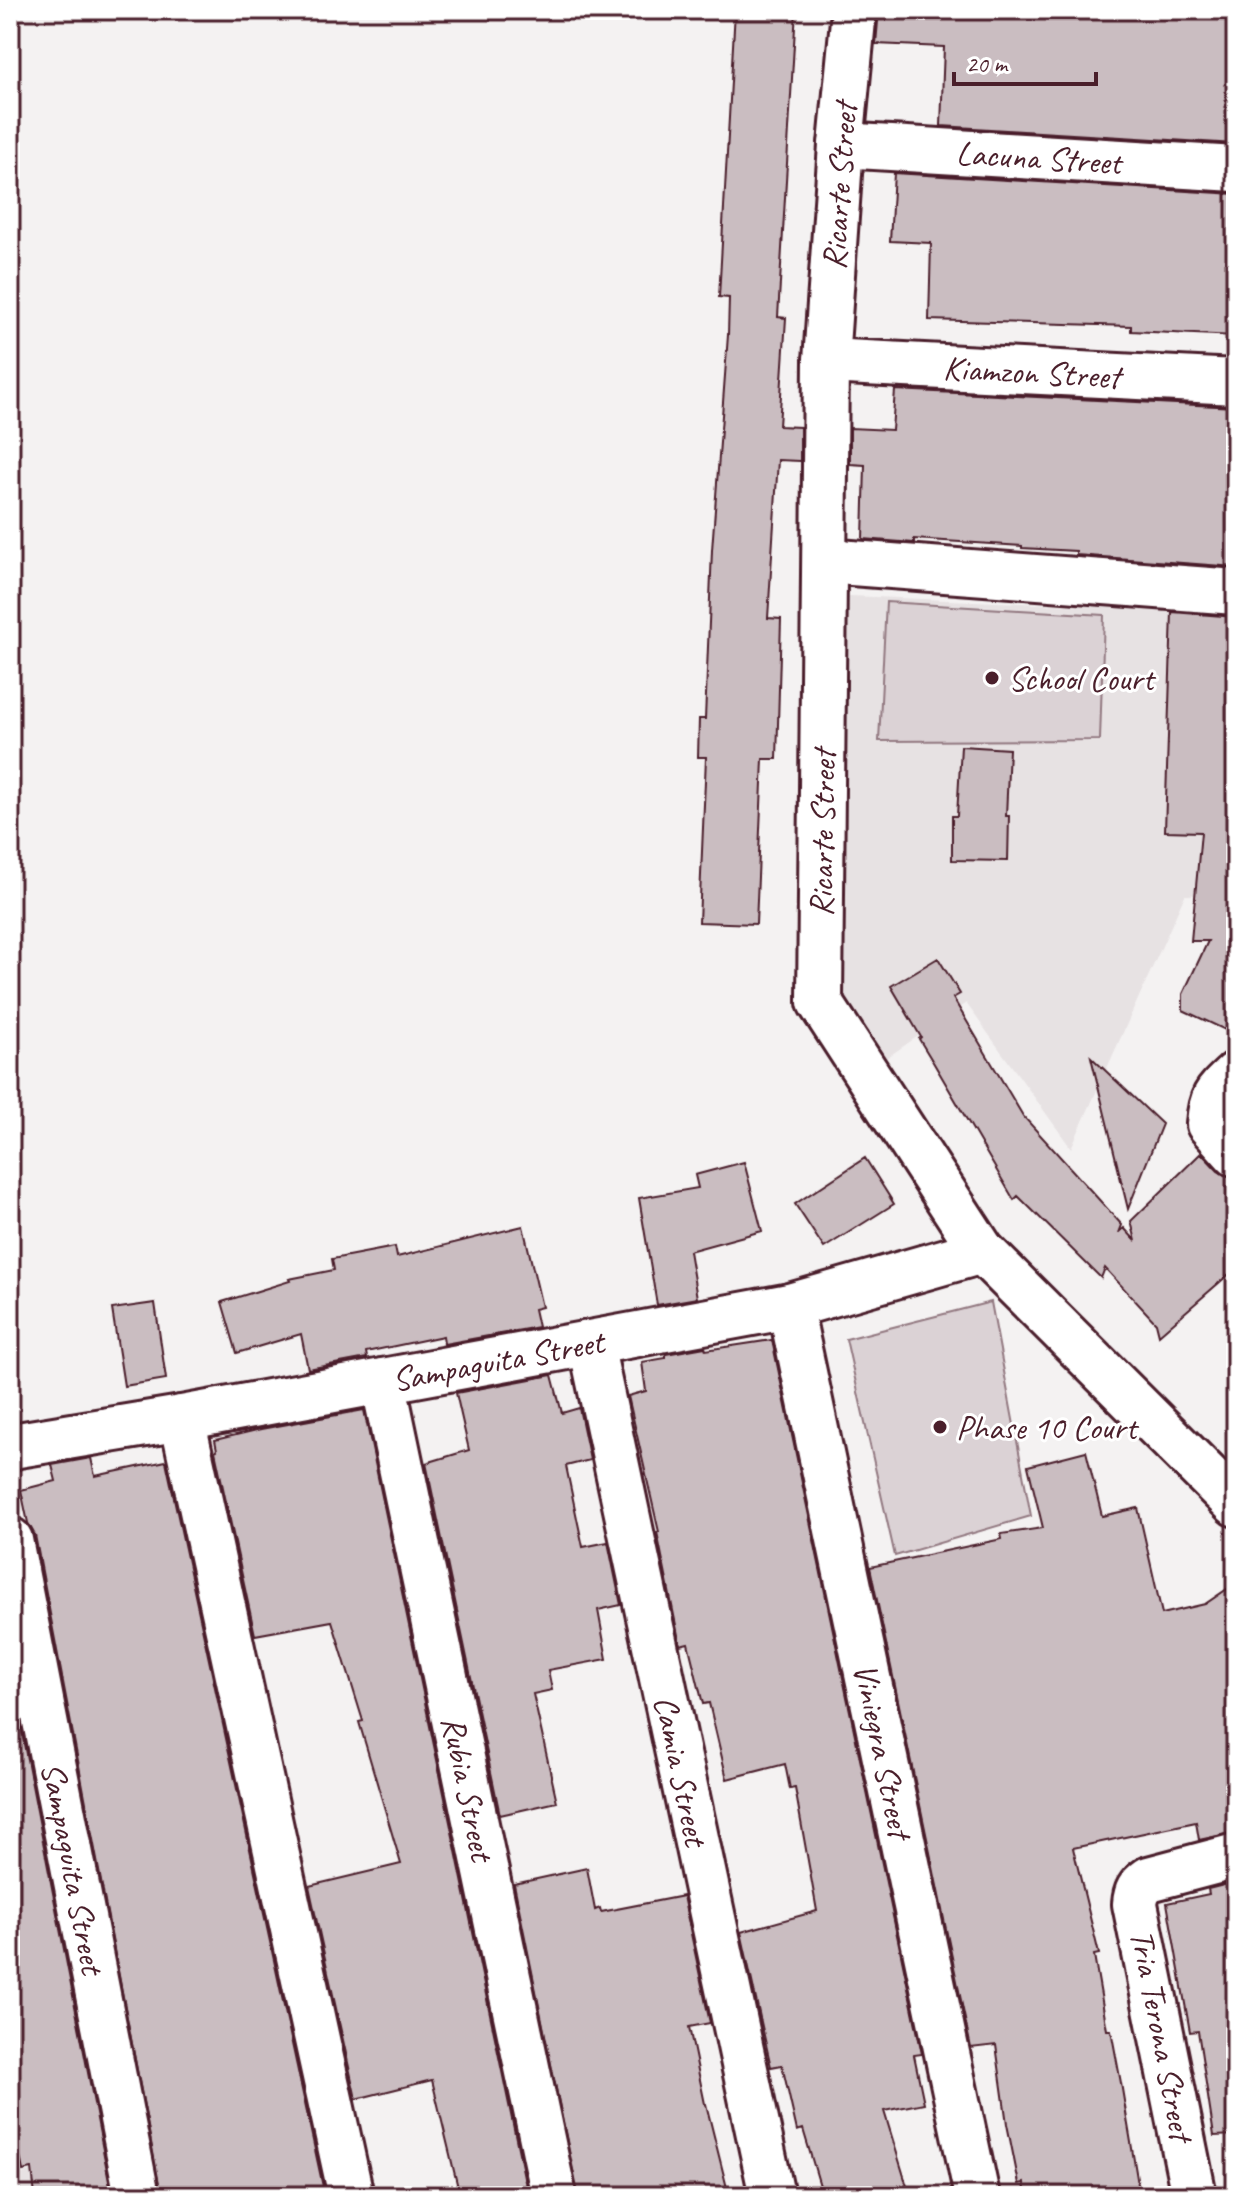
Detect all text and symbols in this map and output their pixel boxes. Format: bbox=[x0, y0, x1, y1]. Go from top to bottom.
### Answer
scale bar bbox=[954, 36, 1096, 86]
text: 20 m bbox=[966, 49, 1009, 79]
street label: Ricarte Street bbox=[812, 96, 867, 271]
street label: Lacuna Street bbox=[955, 131, 1126, 184]
street label: Kiamzon Street bbox=[942, 346, 1126, 398]
place label: School Court bbox=[1008, 657, 1157, 700]
marker: School Court bbox=[983, 669, 1001, 687]
street label: Ricarte Street bbox=[799, 744, 845, 917]
street label: Sampaguita Street bbox=[388, 1319, 610, 1400]
place label: Phase 10 Court bbox=[956, 1406, 1140, 1449]
marker: Phase 10 Court bbox=[931, 1418, 949, 1436]
street label: Viniegra Street bbox=[844, 1659, 924, 1846]
street label: Camia Street bbox=[645, 1692, 719, 1853]
street label: Rubia Street bbox=[432, 1712, 505, 1868]
street label: Sampaguita Street bbox=[32, 1759, 116, 1981]
street label: Tria Terona Street bbox=[1120, 1926, 1204, 2149]

